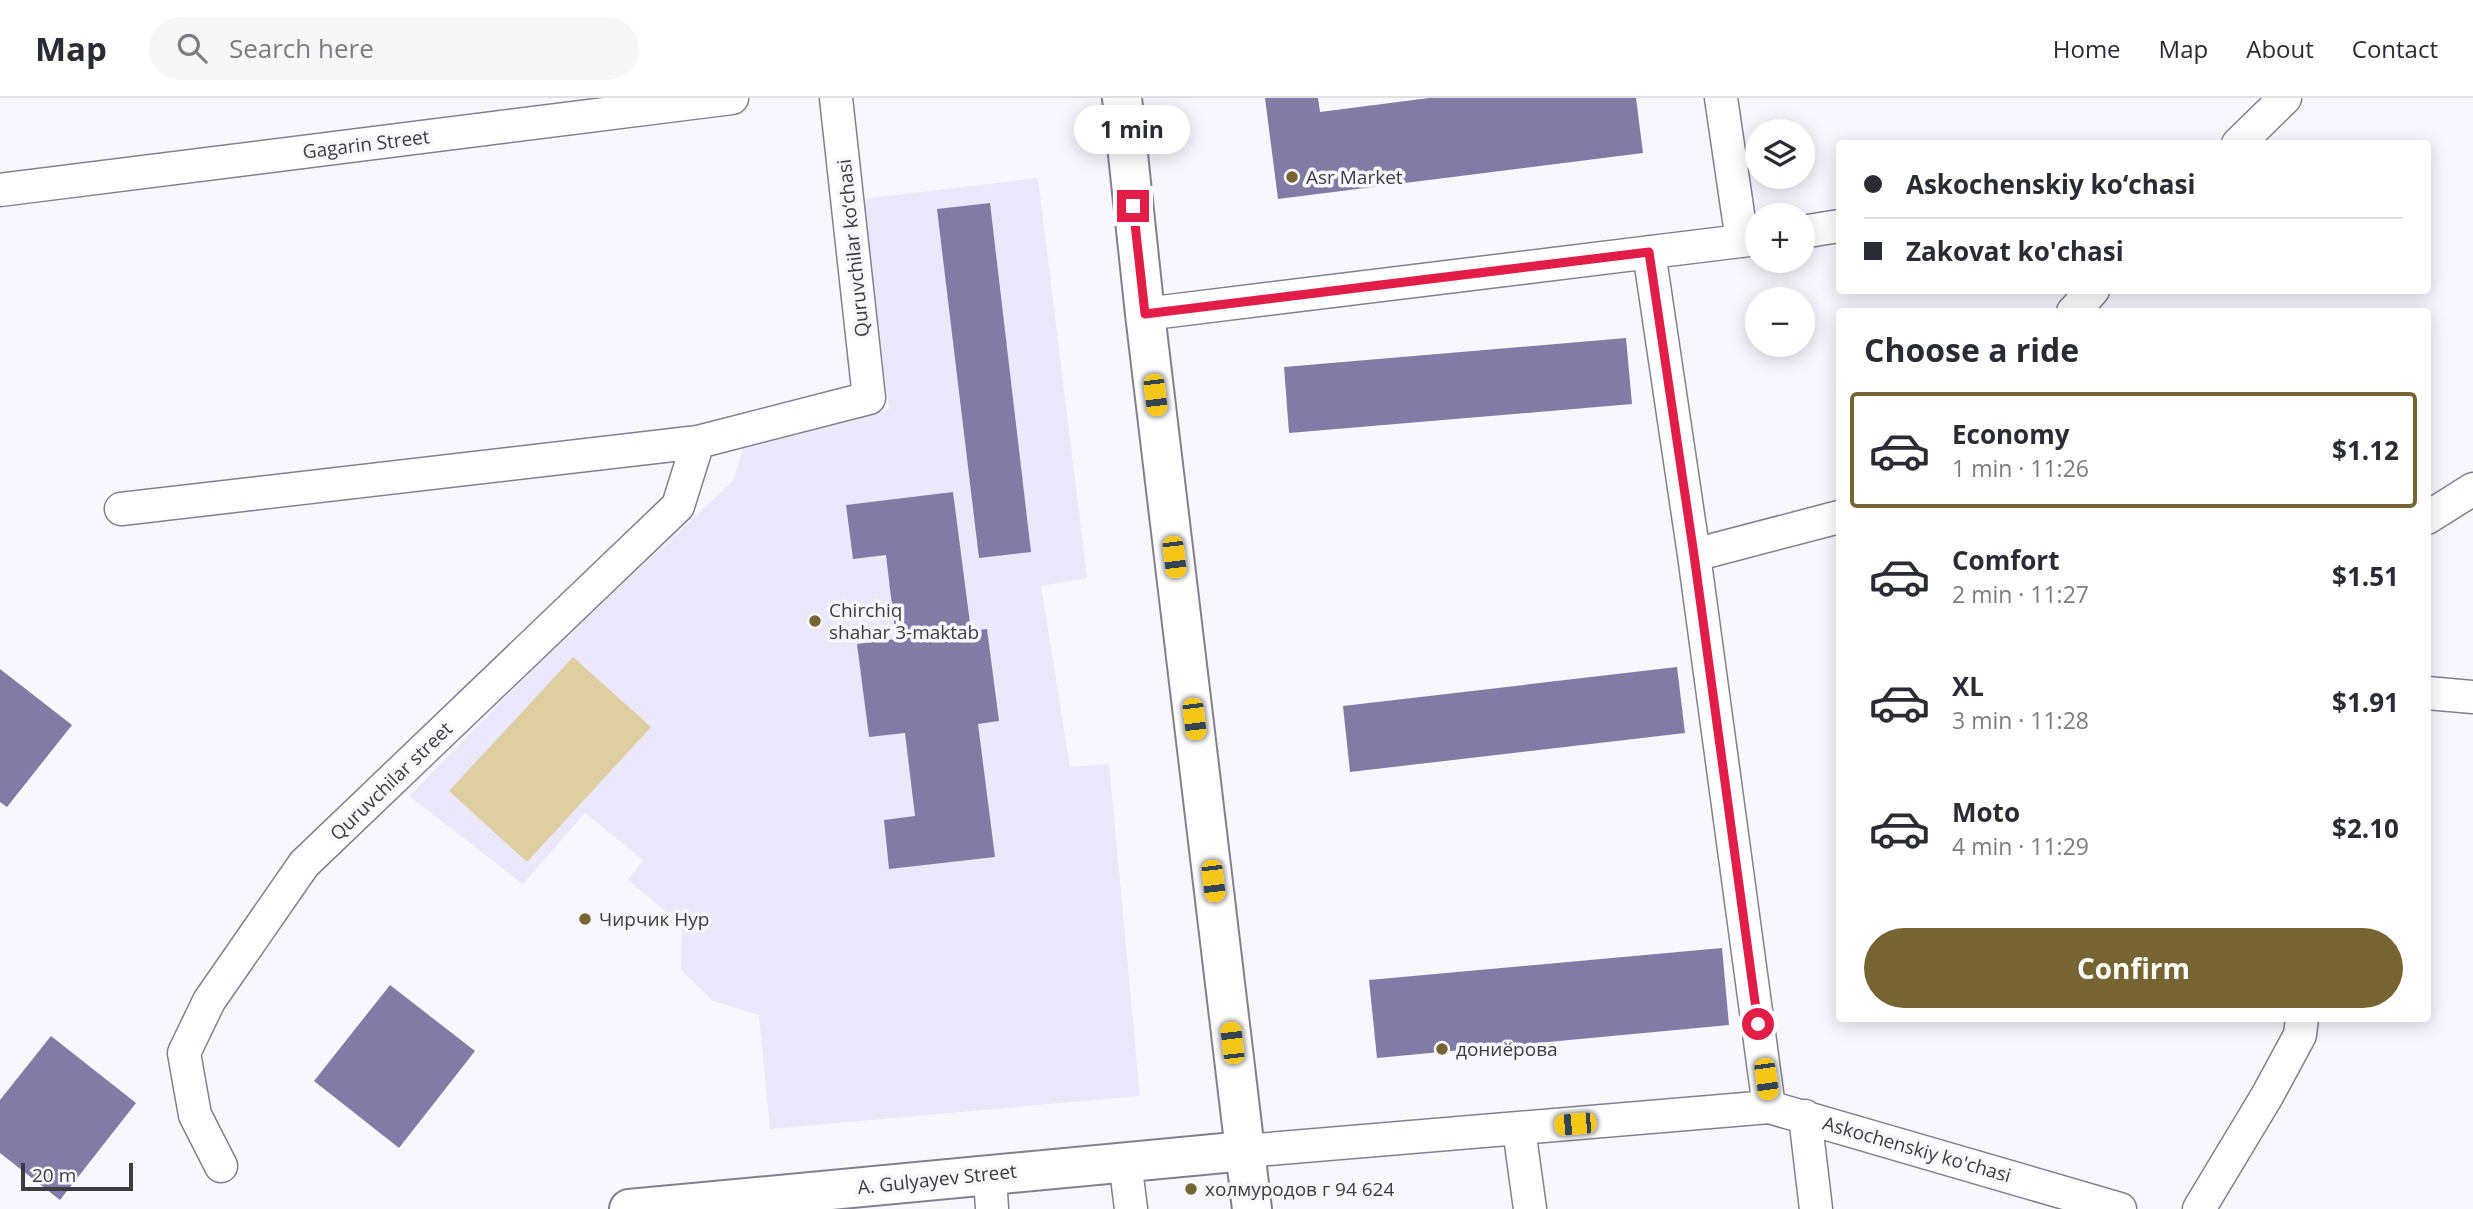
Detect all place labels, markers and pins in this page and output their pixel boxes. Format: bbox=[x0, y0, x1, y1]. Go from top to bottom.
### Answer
place label: Asr Market bbox=[1306, 164, 1403, 190]
marker: Asr Market bbox=[1284, 169, 1300, 185]
place label: Chirchiq shahar 3-maktab bbox=[829, 597, 979, 645]
marker: Chirchiq shahar 3-maktab bbox=[807, 613, 823, 629]
place label: Чирчик Нур bbox=[599, 906, 709, 932]
marker: Чирчик Нур bbox=[577, 911, 593, 927]
place label: дониёрова bbox=[1456, 1036, 1558, 1062]
marker: дониёрова bbox=[1434, 1041, 1450, 1057]
place label: холмуродов г 94 624 bbox=[1205, 1176, 1394, 1202]
marker: холмуродов г 94 624 bbox=[1183, 1181, 1199, 1197]

